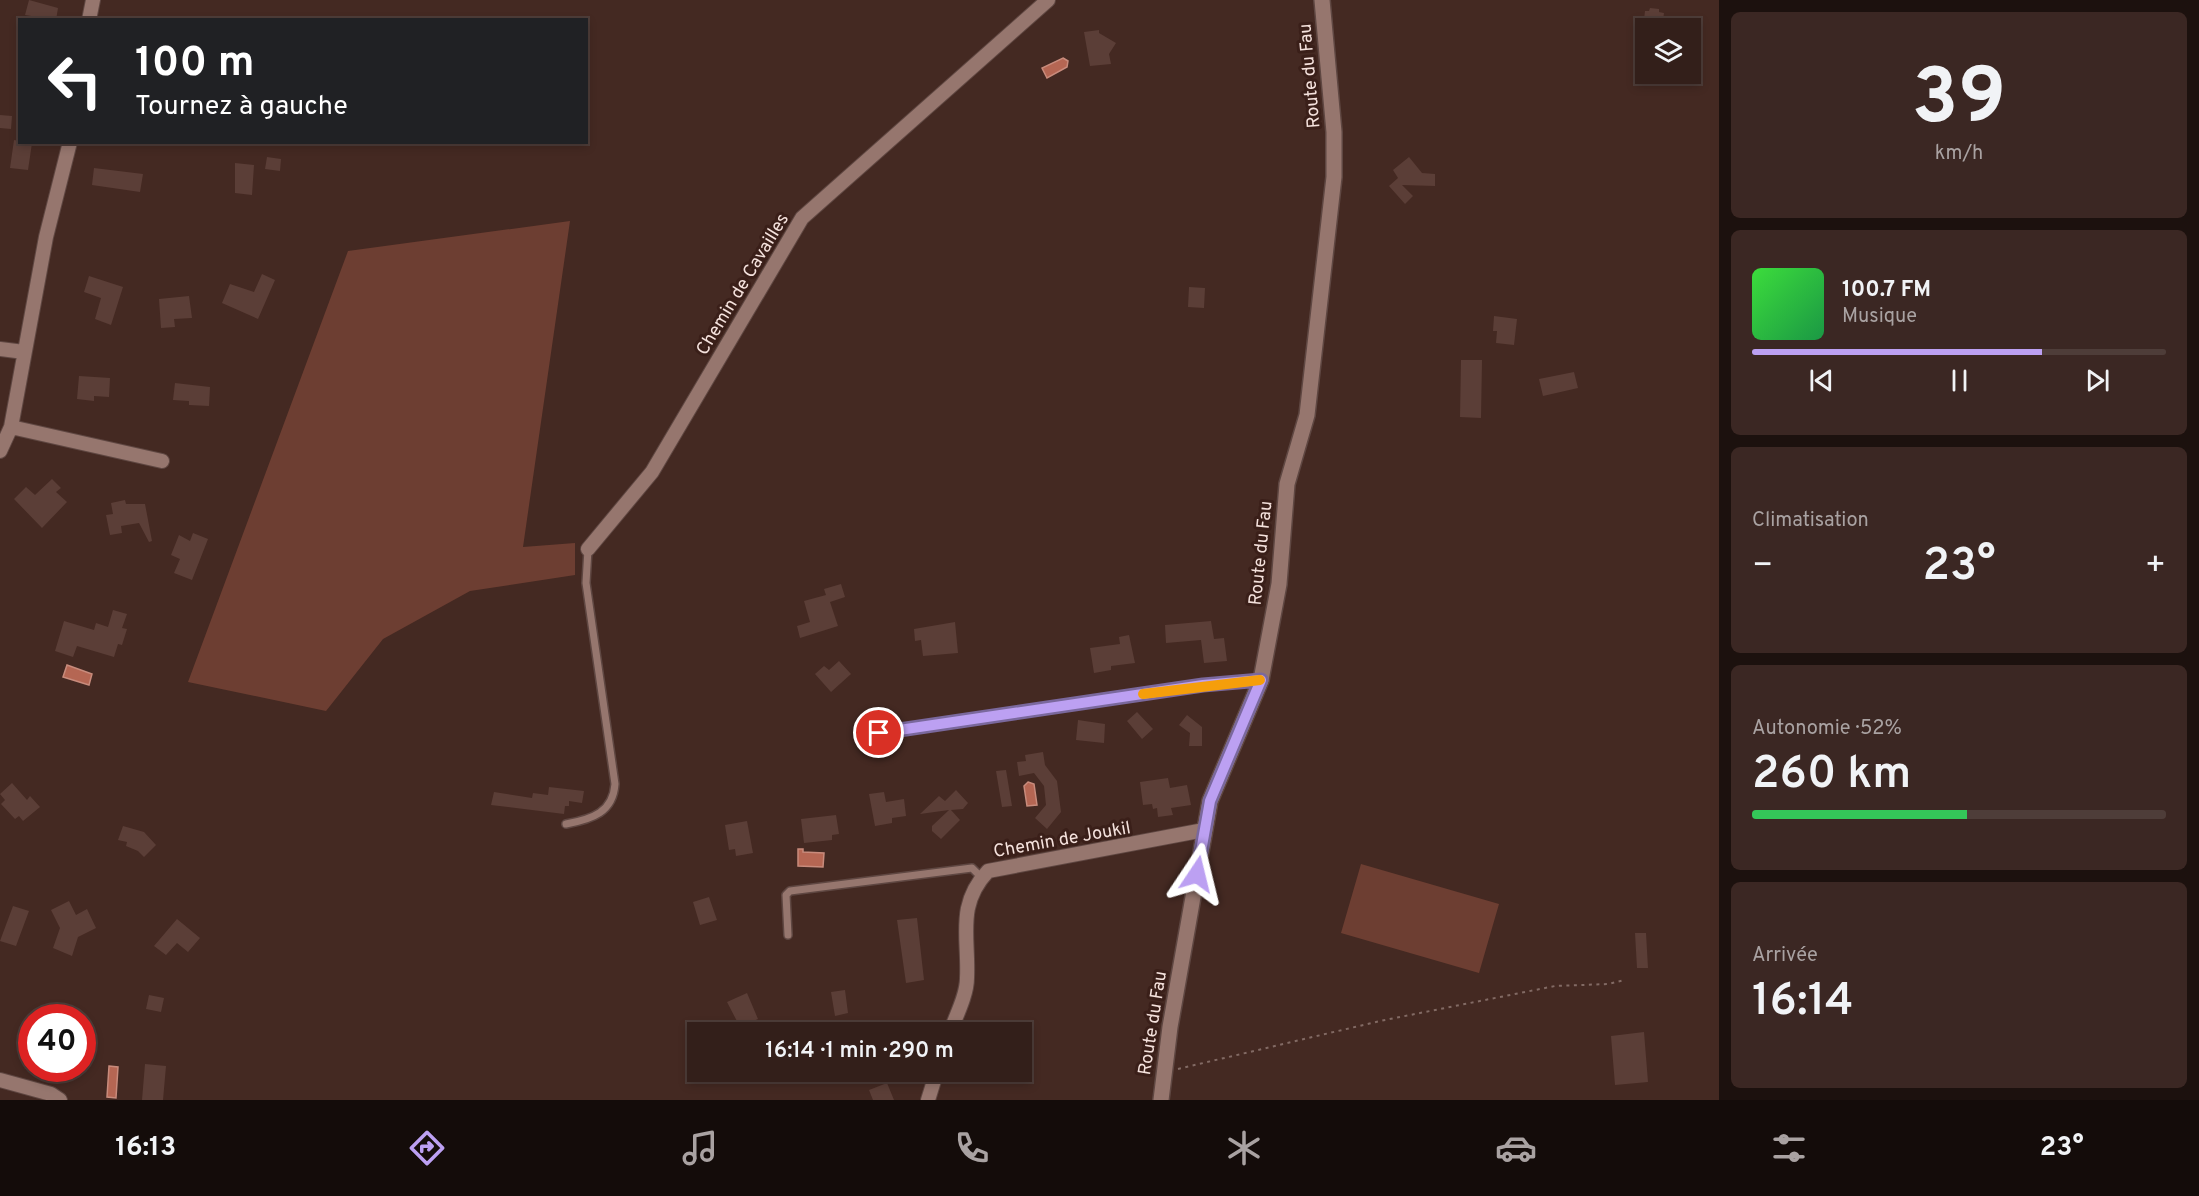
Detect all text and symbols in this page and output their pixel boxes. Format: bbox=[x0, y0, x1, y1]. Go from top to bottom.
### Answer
map controls bbox=[1635, 18, 1701, 84]
button: layers bbox=[1635, 18, 1701, 84]
street label: Route du Fau bbox=[1294, 23, 1327, 129]
text: 100 m bbox=[135, 38, 254, 91]
icon: left bbox=[36, 42, 114, 120]
text: 39 bbox=[1912, 52, 2006, 151]
text: Tournez à gauche bbox=[135, 90, 348, 124]
text: km/h bbox=[1935, 141, 1983, 167]
street label: Chemin de Cavailles bbox=[692, 210, 795, 360]
text: 100.7 FM bbox=[1842, 277, 1931, 304]
text: Musique bbox=[1842, 304, 1917, 330]
icon: previous bbox=[1805, 364, 1838, 397]
icon: pause bbox=[1943, 364, 1976, 397]
icon: next bbox=[2081, 364, 2114, 397]
street label: Route du Fau bbox=[1245, 500, 1278, 607]
text: Climatisation bbox=[1752, 508, 1869, 534]
text: 23° bbox=[1922, 539, 1996, 596]
text: − bbox=[1752, 546, 1773, 588]
text: + bbox=[2145, 546, 2166, 588]
pin bbox=[853, 707, 904, 758]
icon: arrive bbox=[862, 716, 895, 749]
text: Autonomie · 52% bbox=[1752, 716, 1902, 742]
text: 260 km bbox=[1752, 747, 1911, 804]
street label: Chemin de Joukil bbox=[992, 817, 1133, 864]
position arrow bbox=[1165, 842, 1229, 906]
text: Arrivée bbox=[1752, 943, 1818, 969]
street label: Route du Fau bbox=[1134, 970, 1173, 1077]
text: 16:14 bbox=[1752, 974, 1854, 1031]
speed limit sign: 40 bbox=[18, 1004, 96, 1082]
text: 16:14 · 1 min · 290 m bbox=[765, 1038, 954, 1065]
icon: directions bbox=[406, 1127, 448, 1169]
icon: music bbox=[679, 1127, 721, 1169]
icon: phone bbox=[951, 1127, 993, 1169]
icon: climate bbox=[1223, 1127, 1265, 1169]
icon: car bbox=[1495, 1127, 1537, 1169]
icon: filters bbox=[1768, 1127, 1810, 1169]
text: 16:13 bbox=[115, 1131, 176, 1165]
text: 23° bbox=[2040, 1131, 2084, 1165]

